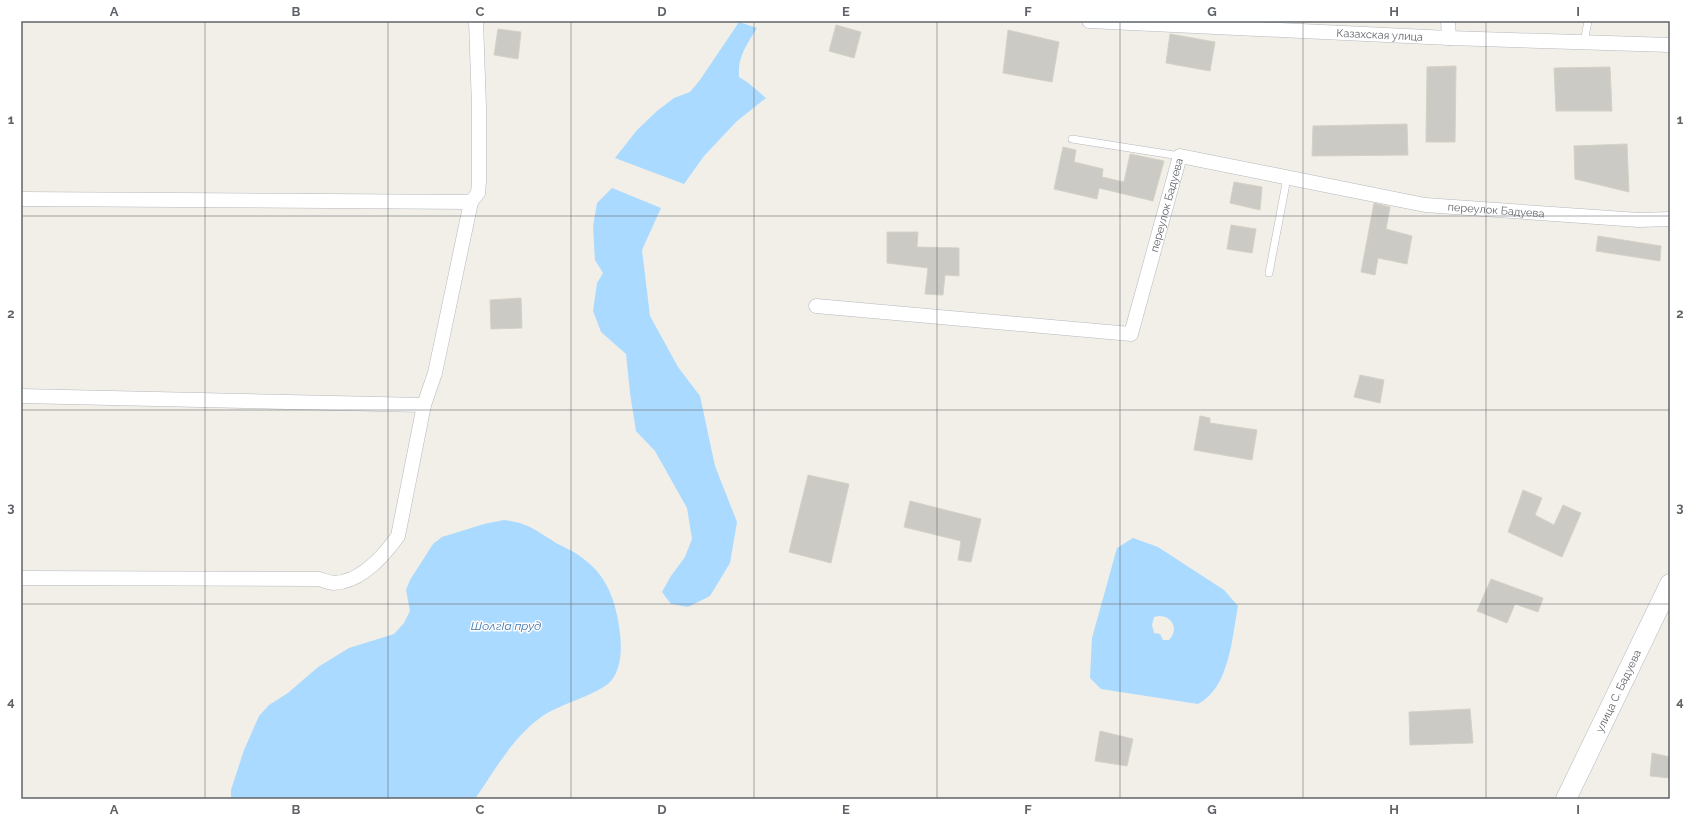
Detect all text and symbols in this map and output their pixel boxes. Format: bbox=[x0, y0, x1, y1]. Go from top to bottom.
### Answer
text: A bbox=[110, 4, 119, 19]
text: B bbox=[292, 4, 301, 19]
text: C bbox=[476, 4, 485, 19]
text: D bbox=[657, 4, 667, 19]
text: E bbox=[842, 4, 850, 19]
text: F bbox=[1024, 4, 1032, 19]
text: G bbox=[1207, 4, 1217, 19]
text: H bbox=[1389, 4, 1399, 19]
text: I bbox=[1576, 4, 1580, 19]
street label: Казахская улица bbox=[1336, 26, 1423, 43]
text: 1 bbox=[8, 112, 15, 127]
text: 1 bbox=[1677, 112, 1684, 127]
street label: переулок Бадуева bbox=[1147, 157, 1186, 253]
street label: переулок Бадуева bbox=[1447, 200, 1545, 220]
text: 2 bbox=[7, 306, 15, 321]
text: 2 bbox=[1676, 306, 1684, 321]
text: 3 bbox=[7, 500, 15, 515]
text: 3 bbox=[1676, 500, 1684, 515]
water label: ШолгIа пруд bbox=[471, 619, 541, 633]
street label: улица С. Бадуева bbox=[1593, 648, 1644, 734]
text: 4 bbox=[7, 694, 15, 709]
text: 4 bbox=[1676, 694, 1684, 709]
text: A bbox=[110, 802, 119, 817]
text: B bbox=[292, 802, 301, 817]
text: C bbox=[476, 802, 485, 817]
text: D bbox=[657, 802, 667, 817]
text: E bbox=[842, 802, 850, 817]
text: F bbox=[1024, 802, 1032, 817]
text: G bbox=[1207, 802, 1217, 817]
text: H bbox=[1389, 802, 1399, 817]
text: I bbox=[1576, 802, 1580, 817]

